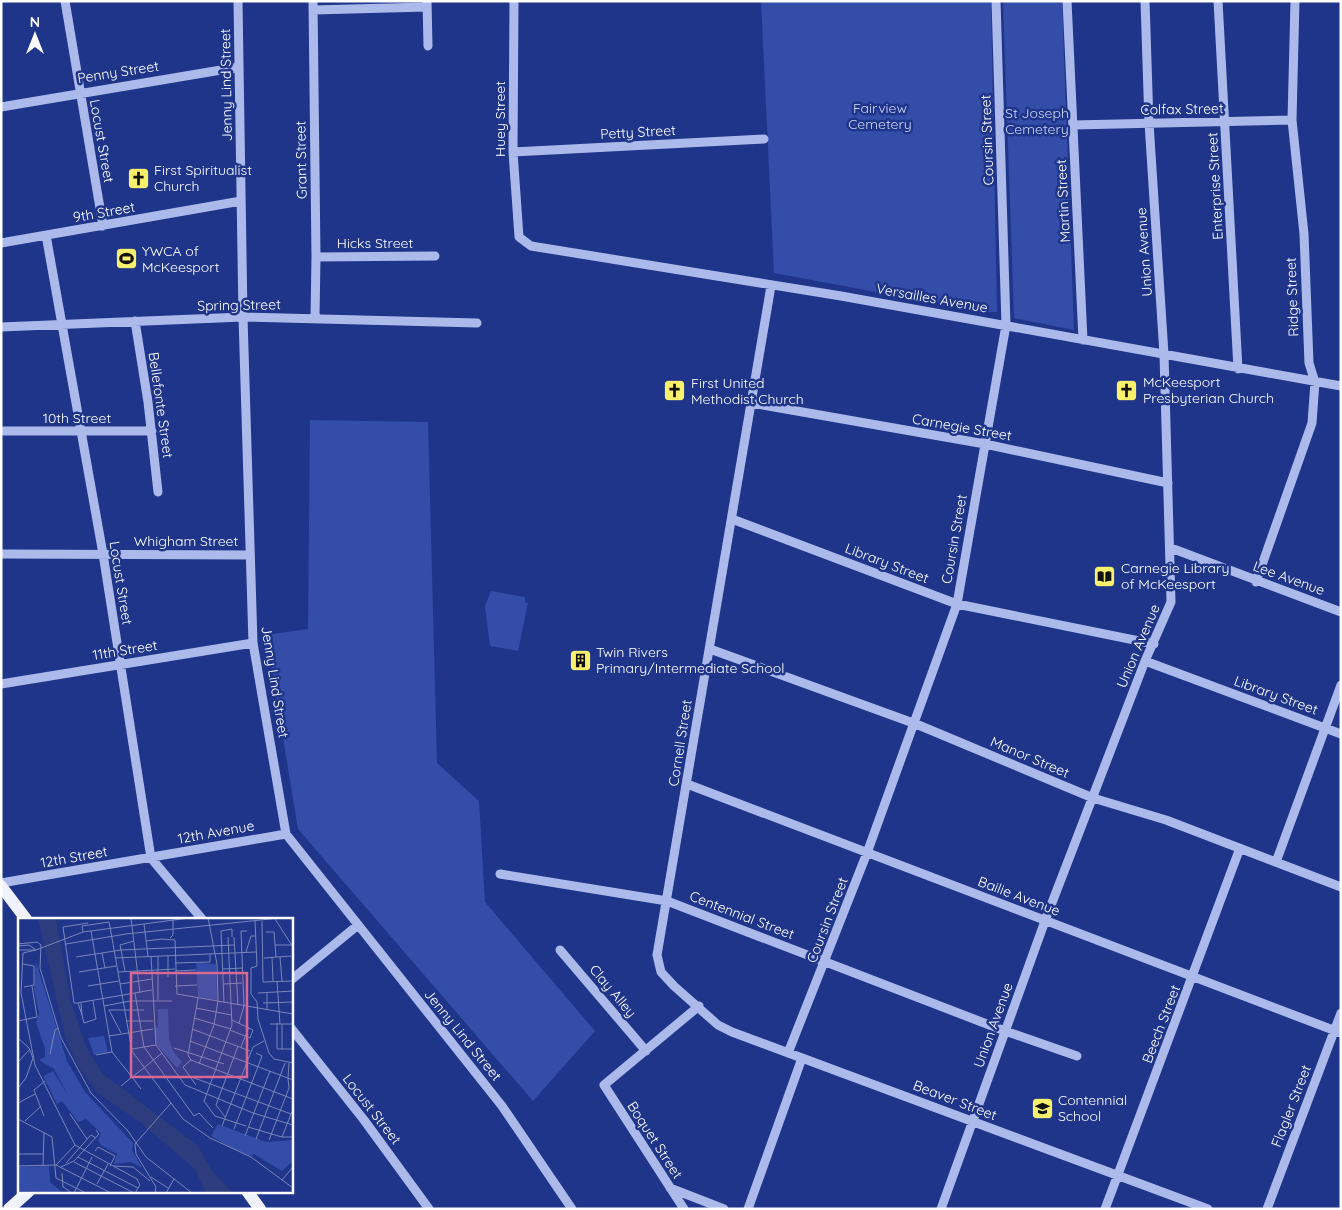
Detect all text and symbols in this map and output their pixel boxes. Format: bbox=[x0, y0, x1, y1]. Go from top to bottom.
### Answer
north arrow bbox=[10, 10, 60, 60]
text: N bbox=[30, 13, 40, 31]
street label: Jenny Lind Street bbox=[216, 28, 236, 142]
street label: Penny Street bbox=[76, 57, 160, 87]
street label: Huey Street bbox=[491, 81, 509, 157]
street label: Coursin Street bbox=[976, 94, 998, 186]
street label: Locust Street bbox=[86, 98, 118, 184]
park label: Fairview Cemetery bbox=[848, 99, 912, 133]
street label: Colfax Street bbox=[1140, 99, 1224, 119]
park label: St Joseph Cemetery bbox=[1005, 104, 1069, 138]
street label: Grant Street bbox=[291, 120, 311, 199]
street label: Petty Street bbox=[600, 121, 676, 143]
street label: Enterprise Street bbox=[1203, 132, 1227, 240]
street label: Martin Street bbox=[1052, 159, 1074, 243]
place label: First Spiritualist Church bbox=[154, 161, 252, 195]
church icon: First Spiritualist Church bbox=[126, 166, 150, 190]
street label: 9th Street bbox=[72, 198, 137, 226]
street label: Union Avenue bbox=[1132, 207, 1156, 297]
street label: Hicks Street bbox=[337, 234, 413, 252]
place label: YWCA of McKeesport bbox=[142, 242, 220, 276]
sports icon: YWCA of McKeesport bbox=[114, 247, 138, 271]
street label: Ridge Street bbox=[1282, 257, 1302, 337]
street label: Versailles Avenue bbox=[875, 279, 989, 317]
street label: Spring Street bbox=[197, 295, 281, 315]
street label: Bellefonte Street bbox=[145, 351, 177, 459]
place label: McKeesport Presbyterian Church bbox=[1143, 373, 1274, 407]
place label: First United Methodist Church bbox=[691, 374, 804, 408]
church icon: McKeesport Presbyterian Church bbox=[1115, 378, 1139, 402]
church icon: First United Methodist Church bbox=[663, 379, 687, 403]
street label: 10th Street bbox=[43, 409, 111, 427]
street label: Carnegie Street bbox=[911, 409, 1013, 445]
street label: Coursin Street bbox=[937, 493, 971, 585]
street label: Whigham Street bbox=[134, 532, 238, 550]
street label: Library Street bbox=[843, 539, 932, 587]
street label: Locust Street bbox=[105, 540, 137, 626]
street label: Lee Avenue bbox=[1251, 557, 1327, 599]
place label: Carnegie Library of McKeesport bbox=[1121, 559, 1229, 593]
library icon: Carnegie Library of McKeesport bbox=[1093, 564, 1117, 588]
street label: Union Avenue bbox=[1112, 601, 1164, 691]
street label: Jenny Lind Street bbox=[257, 625, 293, 739]
street label: 11th Street bbox=[91, 636, 159, 664]
place label: Twin Rivers Primary/Intermediate School bbox=[596, 643, 784, 677]
building icon: Twin Rivers Primary/Intermediate School bbox=[568, 648, 592, 672]
street label: Library Street bbox=[1232, 671, 1321, 719]
street label: Cornell Street bbox=[664, 698, 696, 788]
street label: Manor Street bbox=[988, 732, 1072, 782]
street label: 12th Avenue bbox=[176, 816, 256, 848]
street label: 12th Street bbox=[39, 842, 109, 872]
street label: Bailie Avenue bbox=[975, 872, 1063, 920]
street label: Coursin Street bbox=[802, 874, 852, 966]
street label: Centennial Street bbox=[687, 887, 797, 943]
inset map bbox=[18, 918, 292, 1192]
street label: Clay Alley bbox=[586, 961, 640, 1021]
street label: Union Avenue bbox=[969, 980, 1017, 1070]
street label: Beech Street bbox=[1138, 982, 1184, 1066]
street label: Jenny Lind Street bbox=[420, 985, 506, 1085]
street label: Flagler Street bbox=[1267, 1062, 1315, 1150]
street label: Locust Street bbox=[339, 1070, 405, 1148]
street label: Beaver Street bbox=[911, 1076, 1000, 1124]
place label: Contennial School bbox=[1058, 1091, 1127, 1125]
school or university icon: Contennial School bbox=[1030, 1096, 1054, 1120]
street label: Boquet Street bbox=[623, 1098, 687, 1182]

